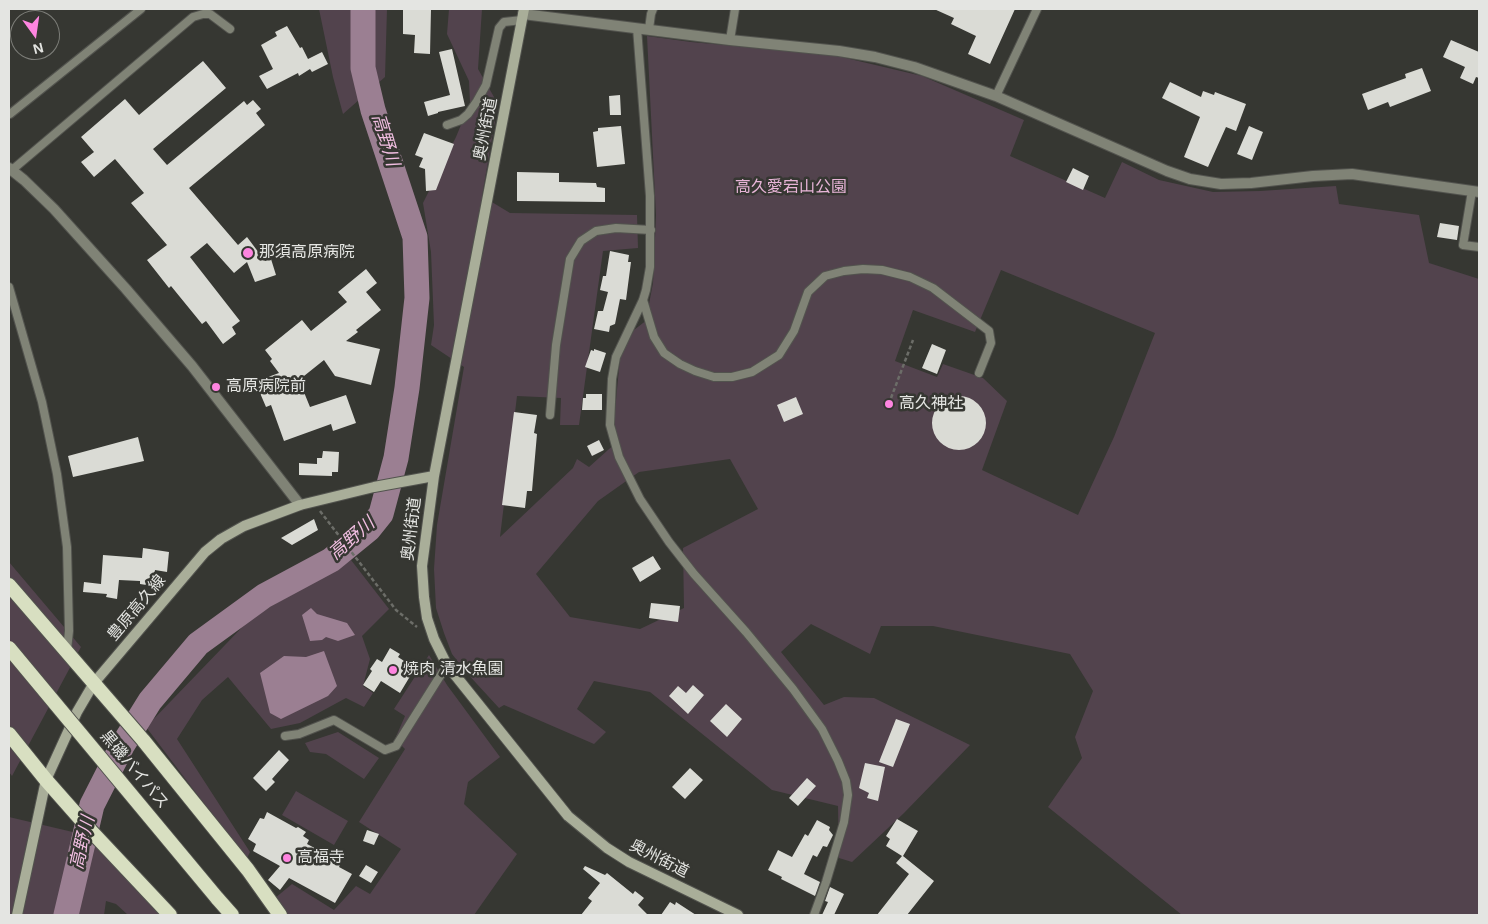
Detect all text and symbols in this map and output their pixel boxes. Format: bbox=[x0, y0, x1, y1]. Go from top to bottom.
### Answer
north arrow bbox=[10, 10, 60, 60]
text: N bbox=[32, 40, 45, 58]
street label: 奥州街道 bbox=[470, 96, 502, 162]
water label: 高野川 bbox=[367, 111, 403, 169]
park label: 高久愛宕山公園 bbox=[735, 178, 847, 198]
place label: 那須高原病院 bbox=[259, 243, 355, 263]
marker: 那須高原病院 bbox=[241, 246, 255, 260]
place label: 高原病院前 bbox=[226, 377, 306, 397]
marker: 高原病院前 bbox=[210, 381, 222, 393]
place label: 高久神社 bbox=[899, 394, 963, 414]
marker: 高久神社 bbox=[883, 398, 895, 410]
street label: 奥州街道 bbox=[399, 496, 425, 562]
water label: 高野川 bbox=[325, 513, 379, 565]
street label: 豊原高久線 bbox=[104, 571, 170, 645]
place label: 焼肉 清水魚園 bbox=[403, 660, 503, 680]
marker: 焼肉 清水魚園 bbox=[387, 664, 399, 676]
street label: 黒磯バイパス bbox=[96, 727, 172, 813]
water label: 高野川 bbox=[66, 814, 100, 872]
street label: 奥州街道 bbox=[626, 836, 692, 882]
place label: 高福寺 bbox=[297, 848, 345, 868]
marker: 高福寺 bbox=[281, 852, 293, 864]

